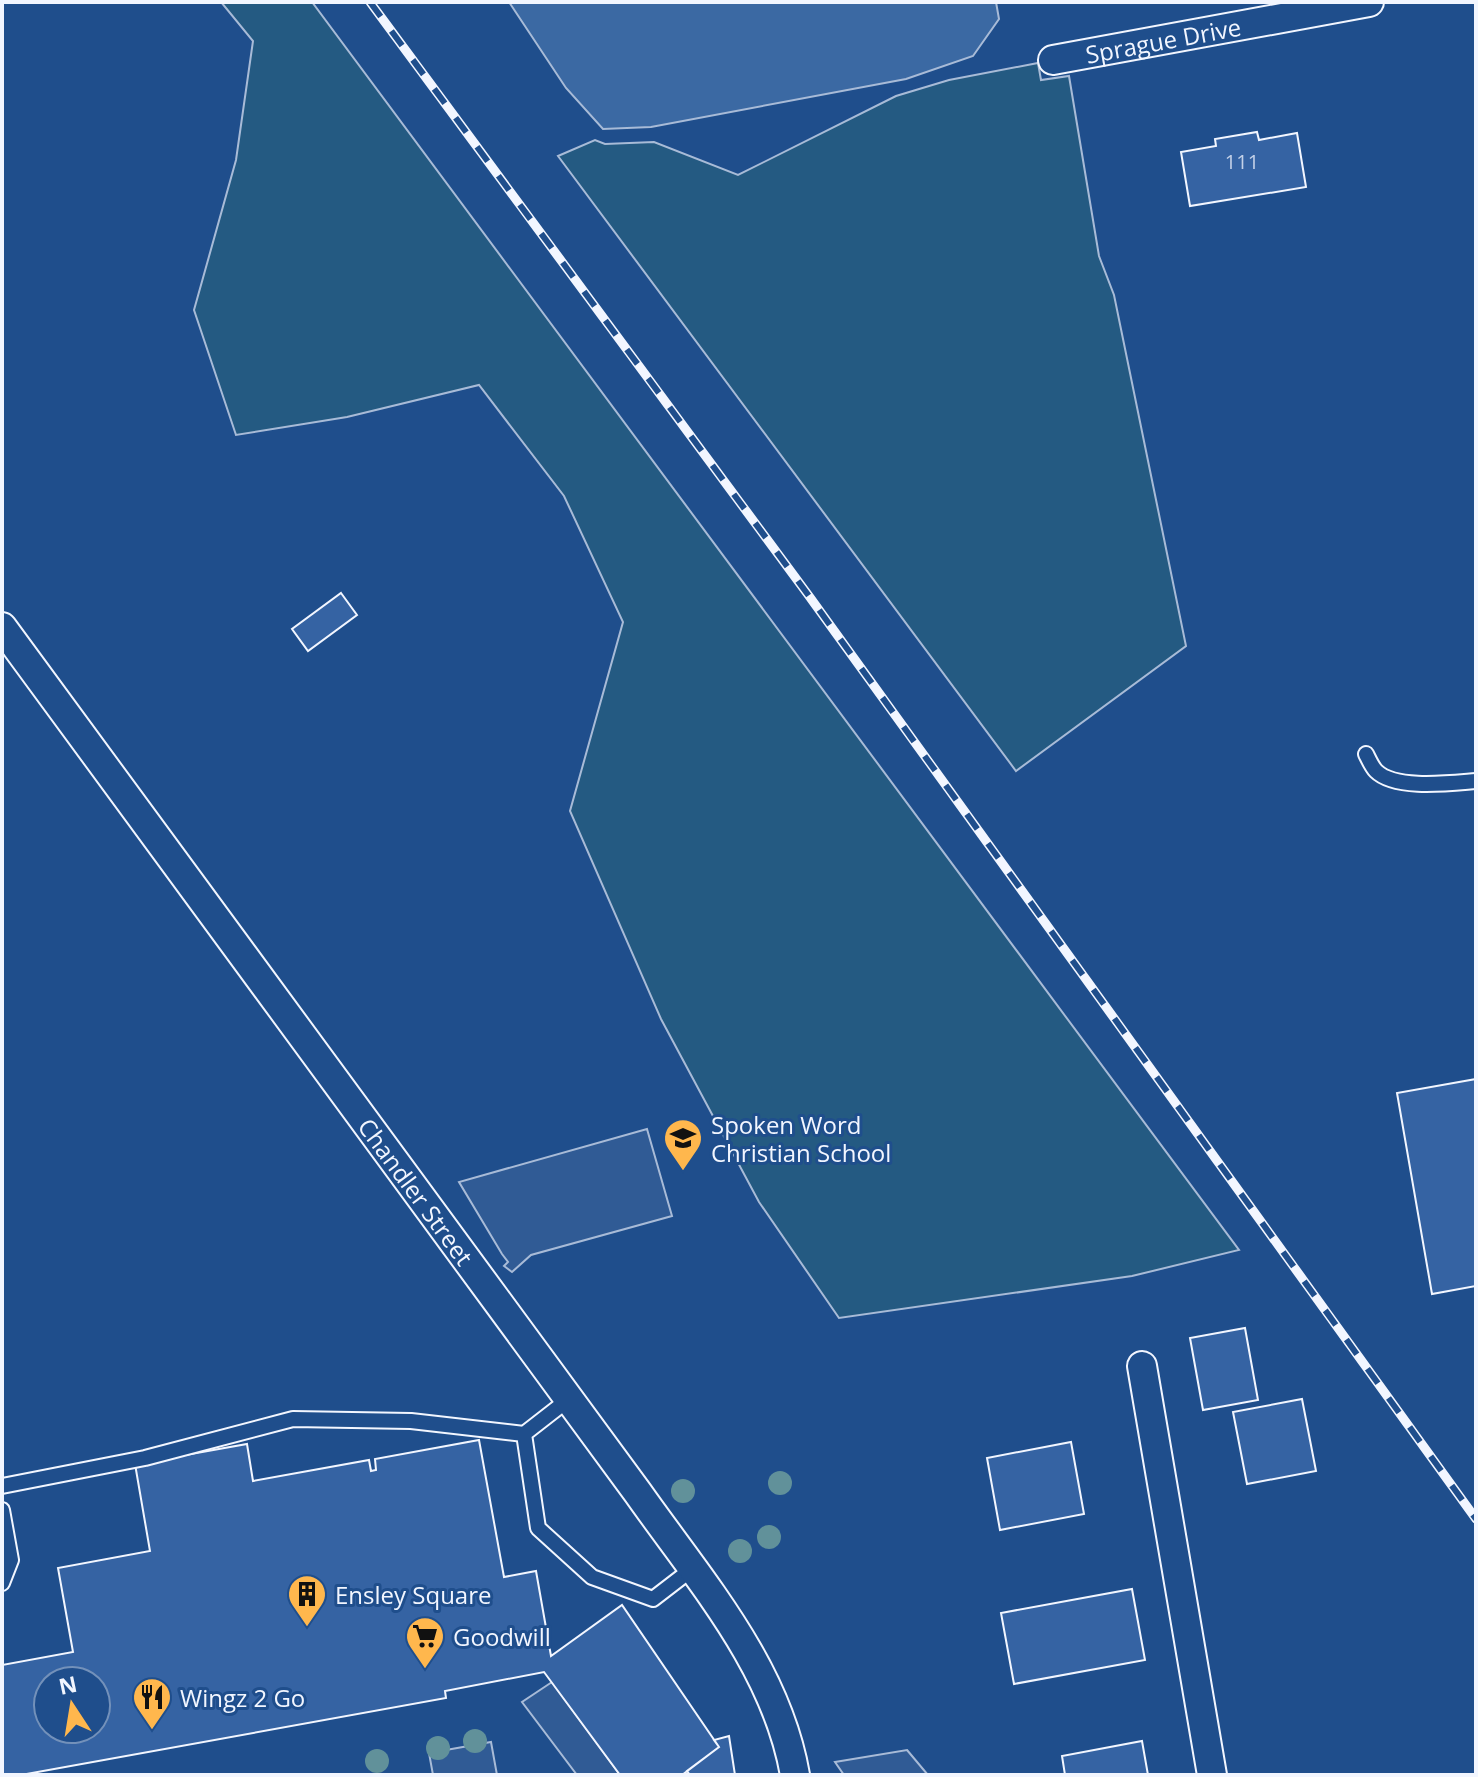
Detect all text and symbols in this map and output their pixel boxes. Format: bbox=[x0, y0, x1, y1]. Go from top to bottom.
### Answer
street label: Sprague Drive bbox=[1083, 9, 1243, 70]
house number: 111 bbox=[1225, 148, 1259, 175]
place label: Spoken Word Christian School bbox=[711, 1108, 891, 1169]
street label: Chandler Street bbox=[351, 1111, 482, 1272]
school or university icon: Spoken Word Christian School bbox=[662, 1117, 704, 1172]
building icon: Ensley Square bbox=[286, 1573, 328, 1628]
place label: Ensley Square bbox=[335, 1578, 491, 1611]
supermarket icon: Goodwill bbox=[404, 1615, 446, 1670]
place label: Goodwill bbox=[453, 1620, 551, 1653]
north arrow bbox=[32, 1665, 112, 1745]
text: N bbox=[56, 1668, 80, 1701]
restaurant icon: Wingz 2 Go bbox=[131, 1676, 173, 1731]
place label: Wingz 2 Go bbox=[180, 1681, 305, 1714]

